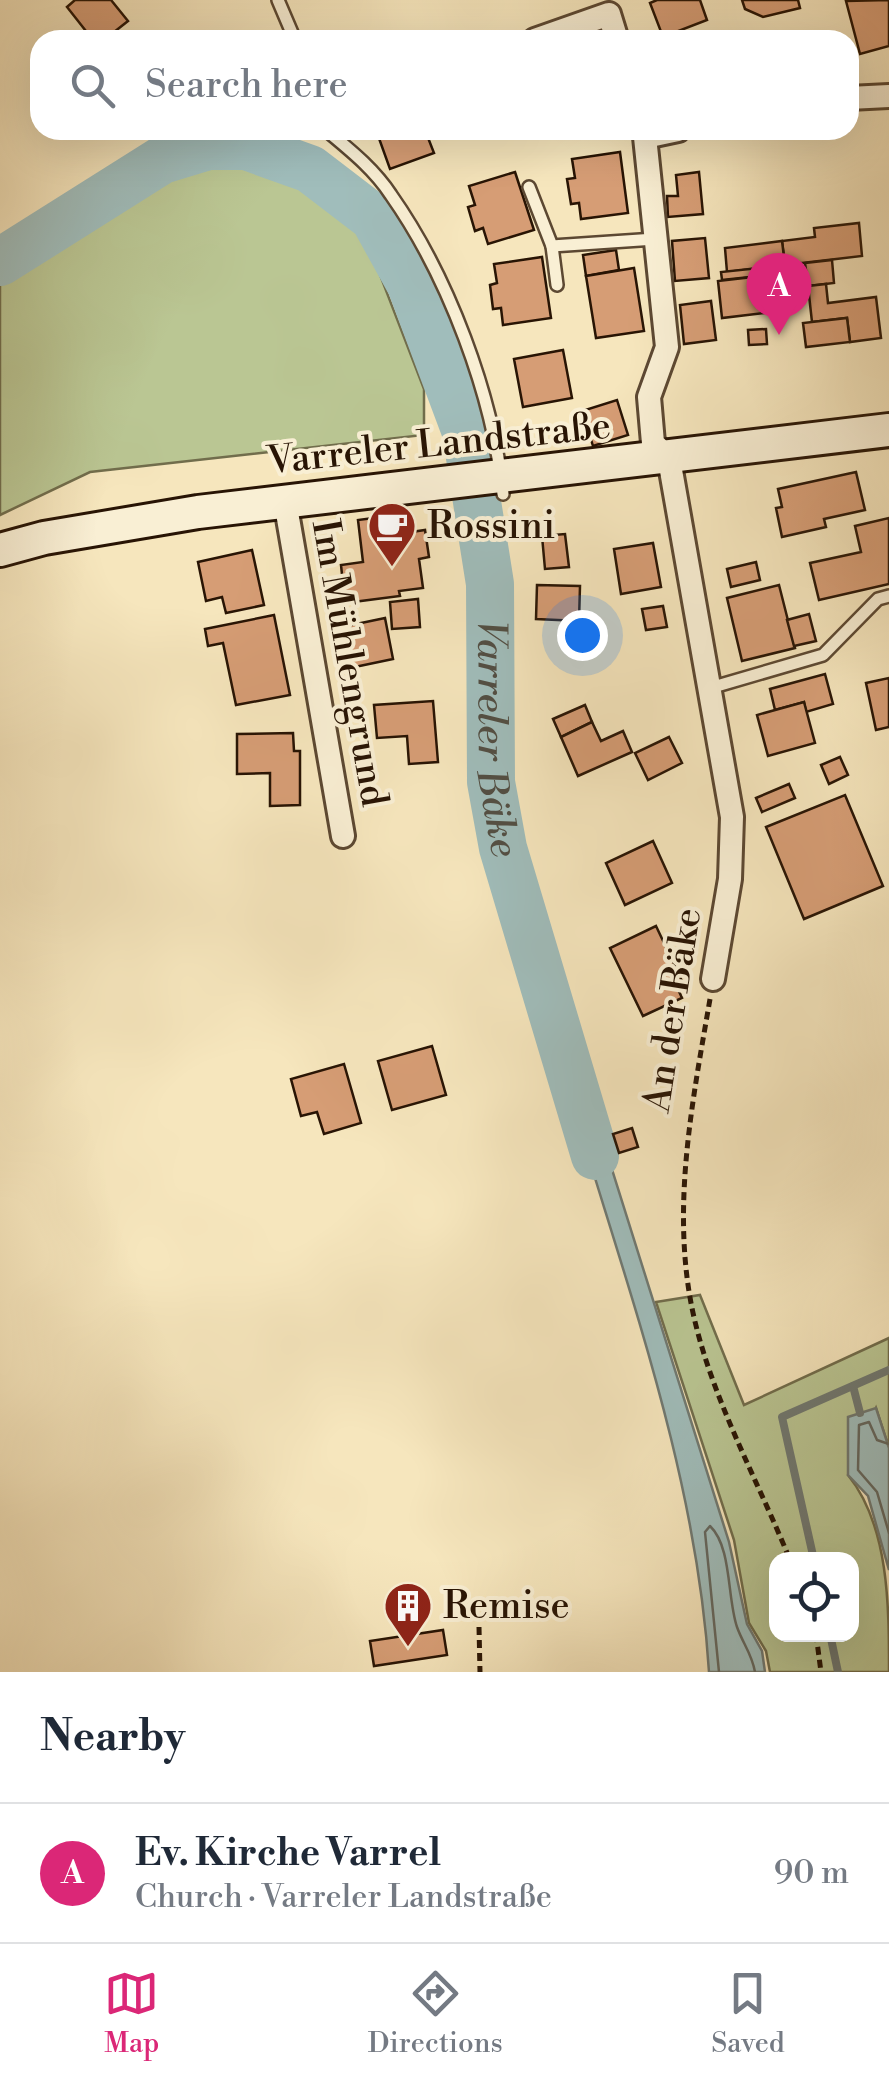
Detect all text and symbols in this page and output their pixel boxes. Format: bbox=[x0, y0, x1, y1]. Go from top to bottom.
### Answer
search box bbox=[30, 30, 859, 140]
icon: search bbox=[65, 58, 120, 113]
text: Search here bbox=[145, 62, 348, 109]
pin: A bbox=[746, 252, 812, 335]
street label: Varreler Landstraße bbox=[264, 403, 613, 486]
cafe icon: Rossini bbox=[366, 500, 418, 568]
place label: Rossini bbox=[427, 503, 555, 550]
street label: Im Mühlengrund bbox=[301, 516, 397, 811]
your location bbox=[557, 610, 608, 661]
water label: Varreler Bäke bbox=[464, 619, 529, 861]
street label: An der Bäke bbox=[634, 904, 712, 1117]
map controls bbox=[769, 1552, 859, 1642]
button: locate bbox=[769, 1552, 859, 1642]
building icon: Remise bbox=[382, 1580, 434, 1648]
place label: Remise bbox=[443, 1583, 570, 1630]
text: Nearby bbox=[40, 1711, 185, 1764]
text: Ev. Kirche Varrel bbox=[135, 1830, 441, 1877]
text: A bbox=[61, 1853, 84, 1893]
text: 90 m bbox=[774, 1853, 849, 1893]
text: Church · Varreler Landstraße bbox=[135, 1877, 552, 1917]
tab: Map bbox=[104, 1966, 159, 2061]
tab: Directions bbox=[368, 1966, 503, 2061]
tab: Saved bbox=[711, 1966, 785, 2061]

